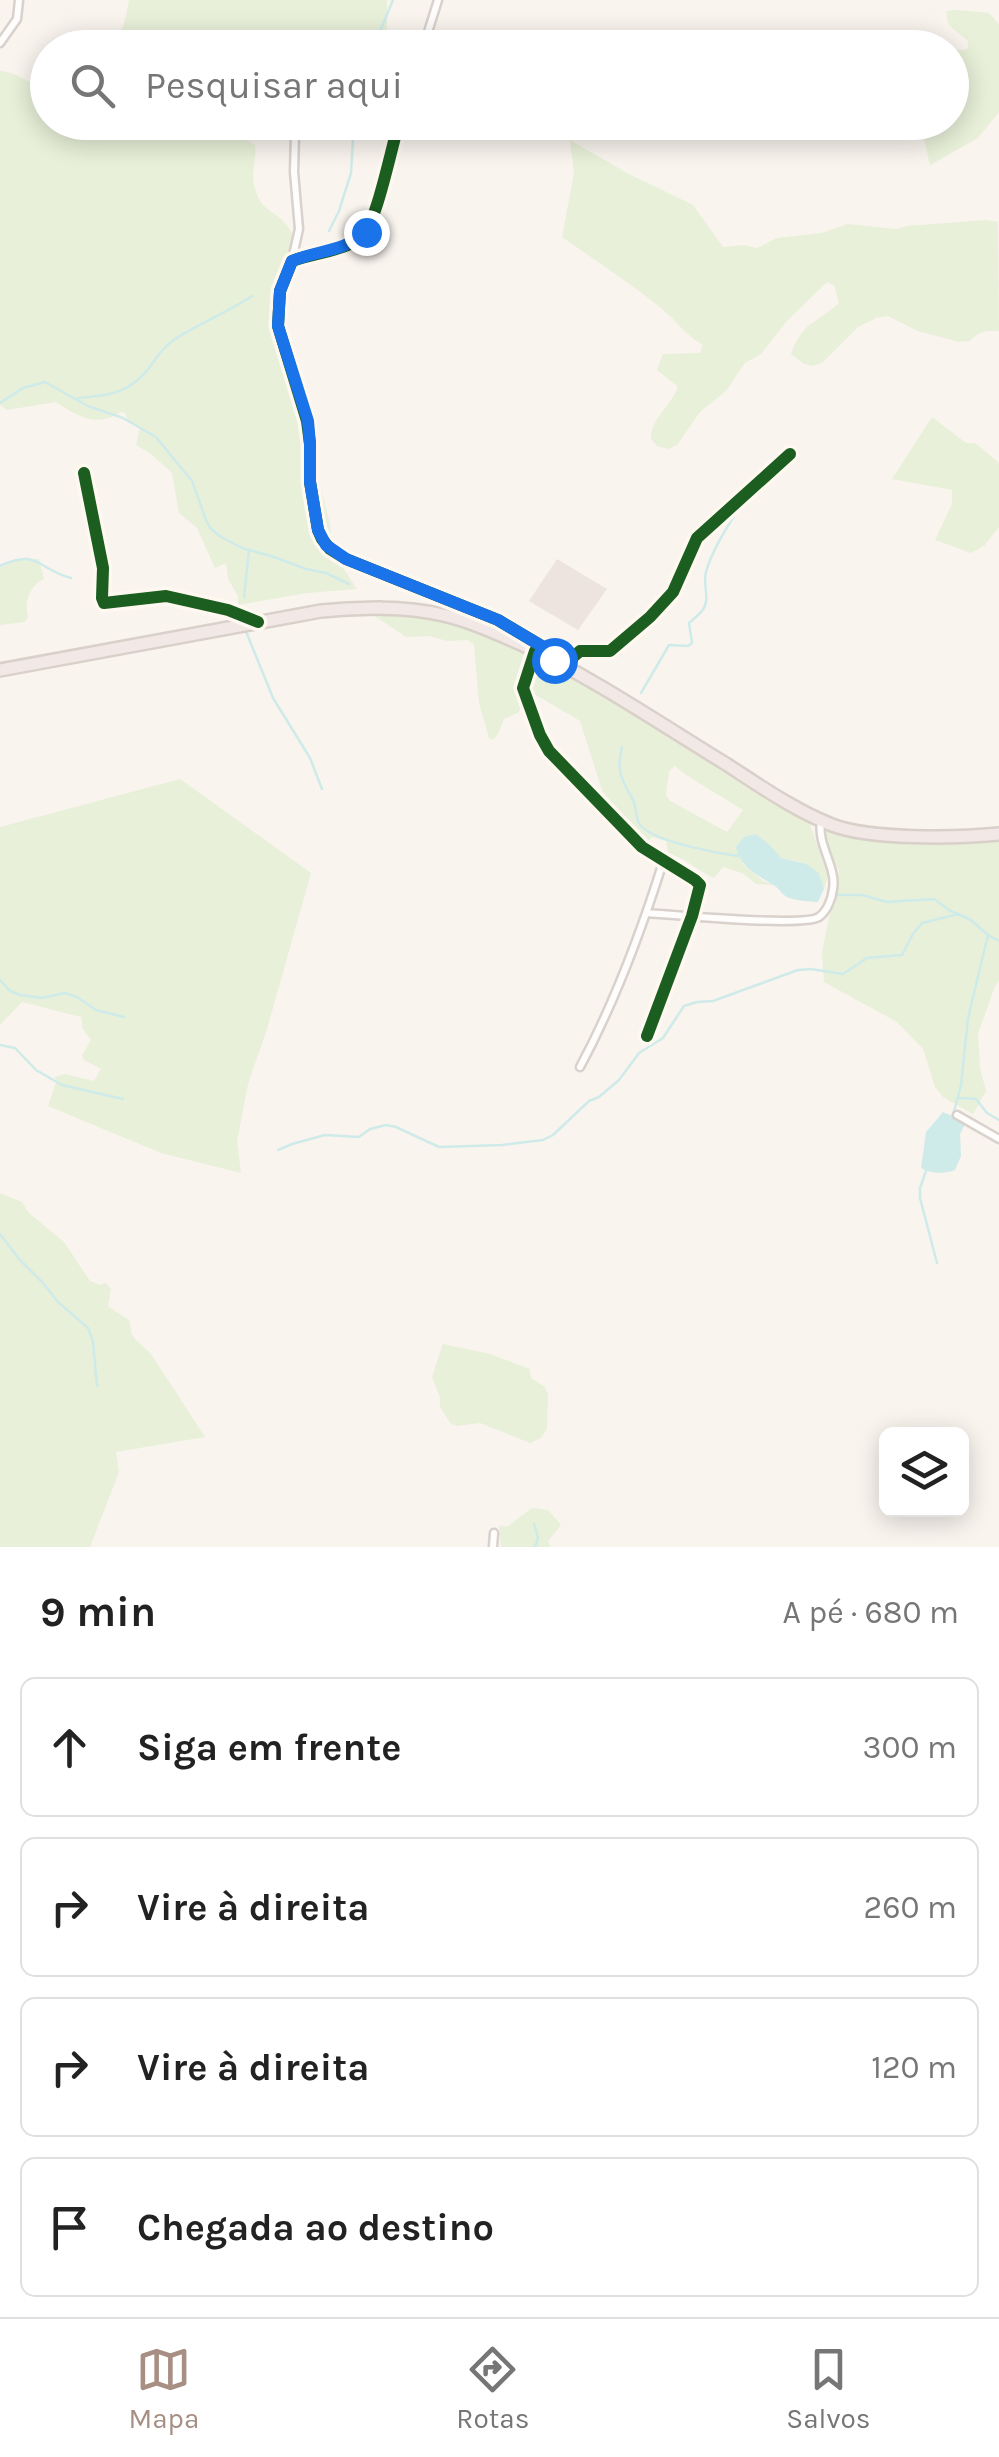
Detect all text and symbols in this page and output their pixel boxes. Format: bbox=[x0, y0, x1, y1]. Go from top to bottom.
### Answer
search box bbox=[30, 30, 969, 140]
icon: search bbox=[65, 58, 120, 113]
text: Pesquisar aqui bbox=[145, 63, 403, 108]
route end bbox=[344, 210, 390, 256]
route start bbox=[532, 638, 578, 684]
map controls bbox=[879, 1427, 969, 1517]
button: layers bbox=[879, 1427, 969, 1517]
text: 9 min bbox=[40, 1587, 156, 1637]
text: A pé · 680 m bbox=[782, 1594, 959, 1631]
icon: ahead bbox=[42, 1720, 97, 1775]
text: Siga em frente bbox=[137, 1725, 401, 1770]
text: 300 m bbox=[863, 1729, 957, 1766]
icon: right bbox=[42, 1880, 97, 1935]
text: Vire à direita bbox=[137, 1885, 369, 1930]
text: 260 m bbox=[864, 1889, 957, 1926]
icon: right bbox=[42, 2040, 97, 2095]
text: Vire à direita bbox=[137, 2045, 369, 2090]
text: 120 m bbox=[871, 2049, 957, 2086]
icon: arrive bbox=[42, 2200, 97, 2255]
text: Chegada ao destino bbox=[137, 2205, 494, 2250]
tab: Mapa bbox=[128, 2342, 199, 2435]
tab: Rotas bbox=[456, 2342, 529, 2435]
tab: Salvos bbox=[786, 2342, 871, 2435]

